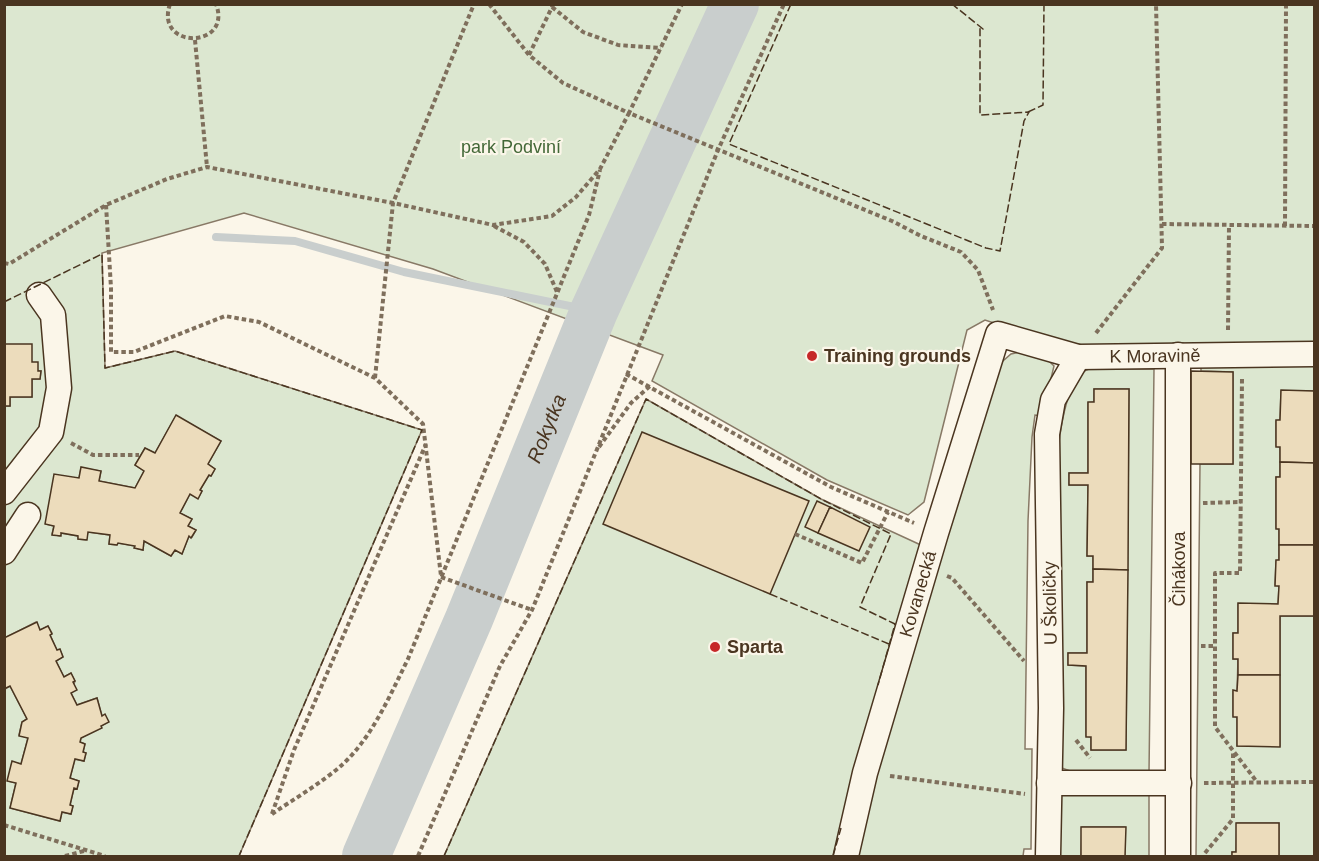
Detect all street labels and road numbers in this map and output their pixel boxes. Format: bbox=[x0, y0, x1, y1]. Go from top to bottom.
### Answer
street label: K Moravině bbox=[1109, 345, 1201, 367]
street label: Čihákova bbox=[1168, 530, 1189, 607]
street label: Kovanecká bbox=[896, 547, 941, 639]
street label: U Školičky bbox=[1038, 561, 1061, 645]

